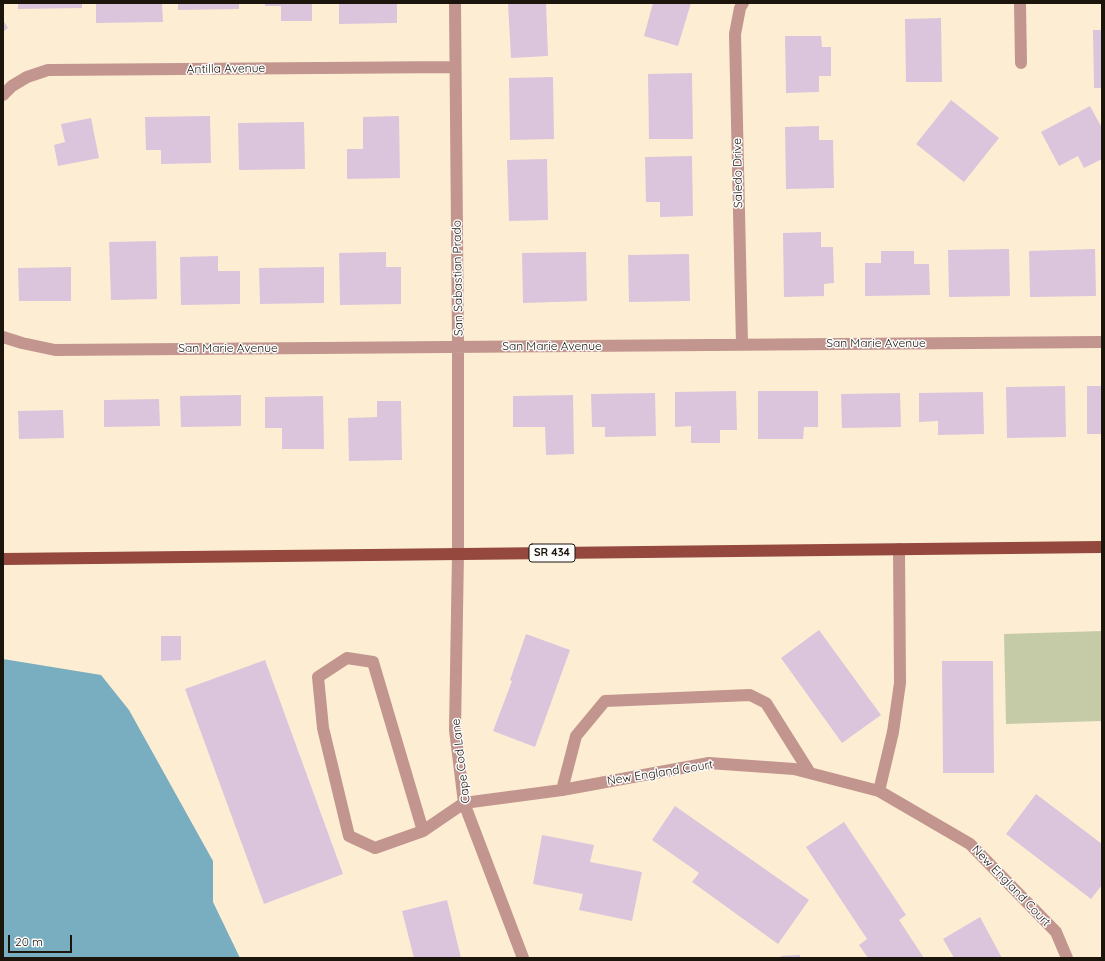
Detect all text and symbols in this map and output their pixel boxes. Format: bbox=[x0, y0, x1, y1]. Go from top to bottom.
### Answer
street label: Antilla Avenue bbox=[187, 61, 265, 77]
street label: Saledo Drive bbox=[730, 138, 746, 208]
street label: San Sabastian Prado bbox=[450, 220, 466, 336]
street label: San Marie Avenue bbox=[826, 336, 926, 350]
street label: San Marie Avenue bbox=[502, 339, 602, 353]
street label: San Marie Avenue bbox=[178, 341, 278, 355]
road number: SR 434 bbox=[529, 544, 575, 562]
street label: Cape Cod Lane bbox=[449, 718, 473, 804]
street label: New England Court bbox=[606, 758, 714, 788]
street label: New England Court bbox=[969, 842, 1053, 930]
scale bar bbox=[10, 927, 74, 953]
text: 20 m bbox=[15, 934, 43, 949]

